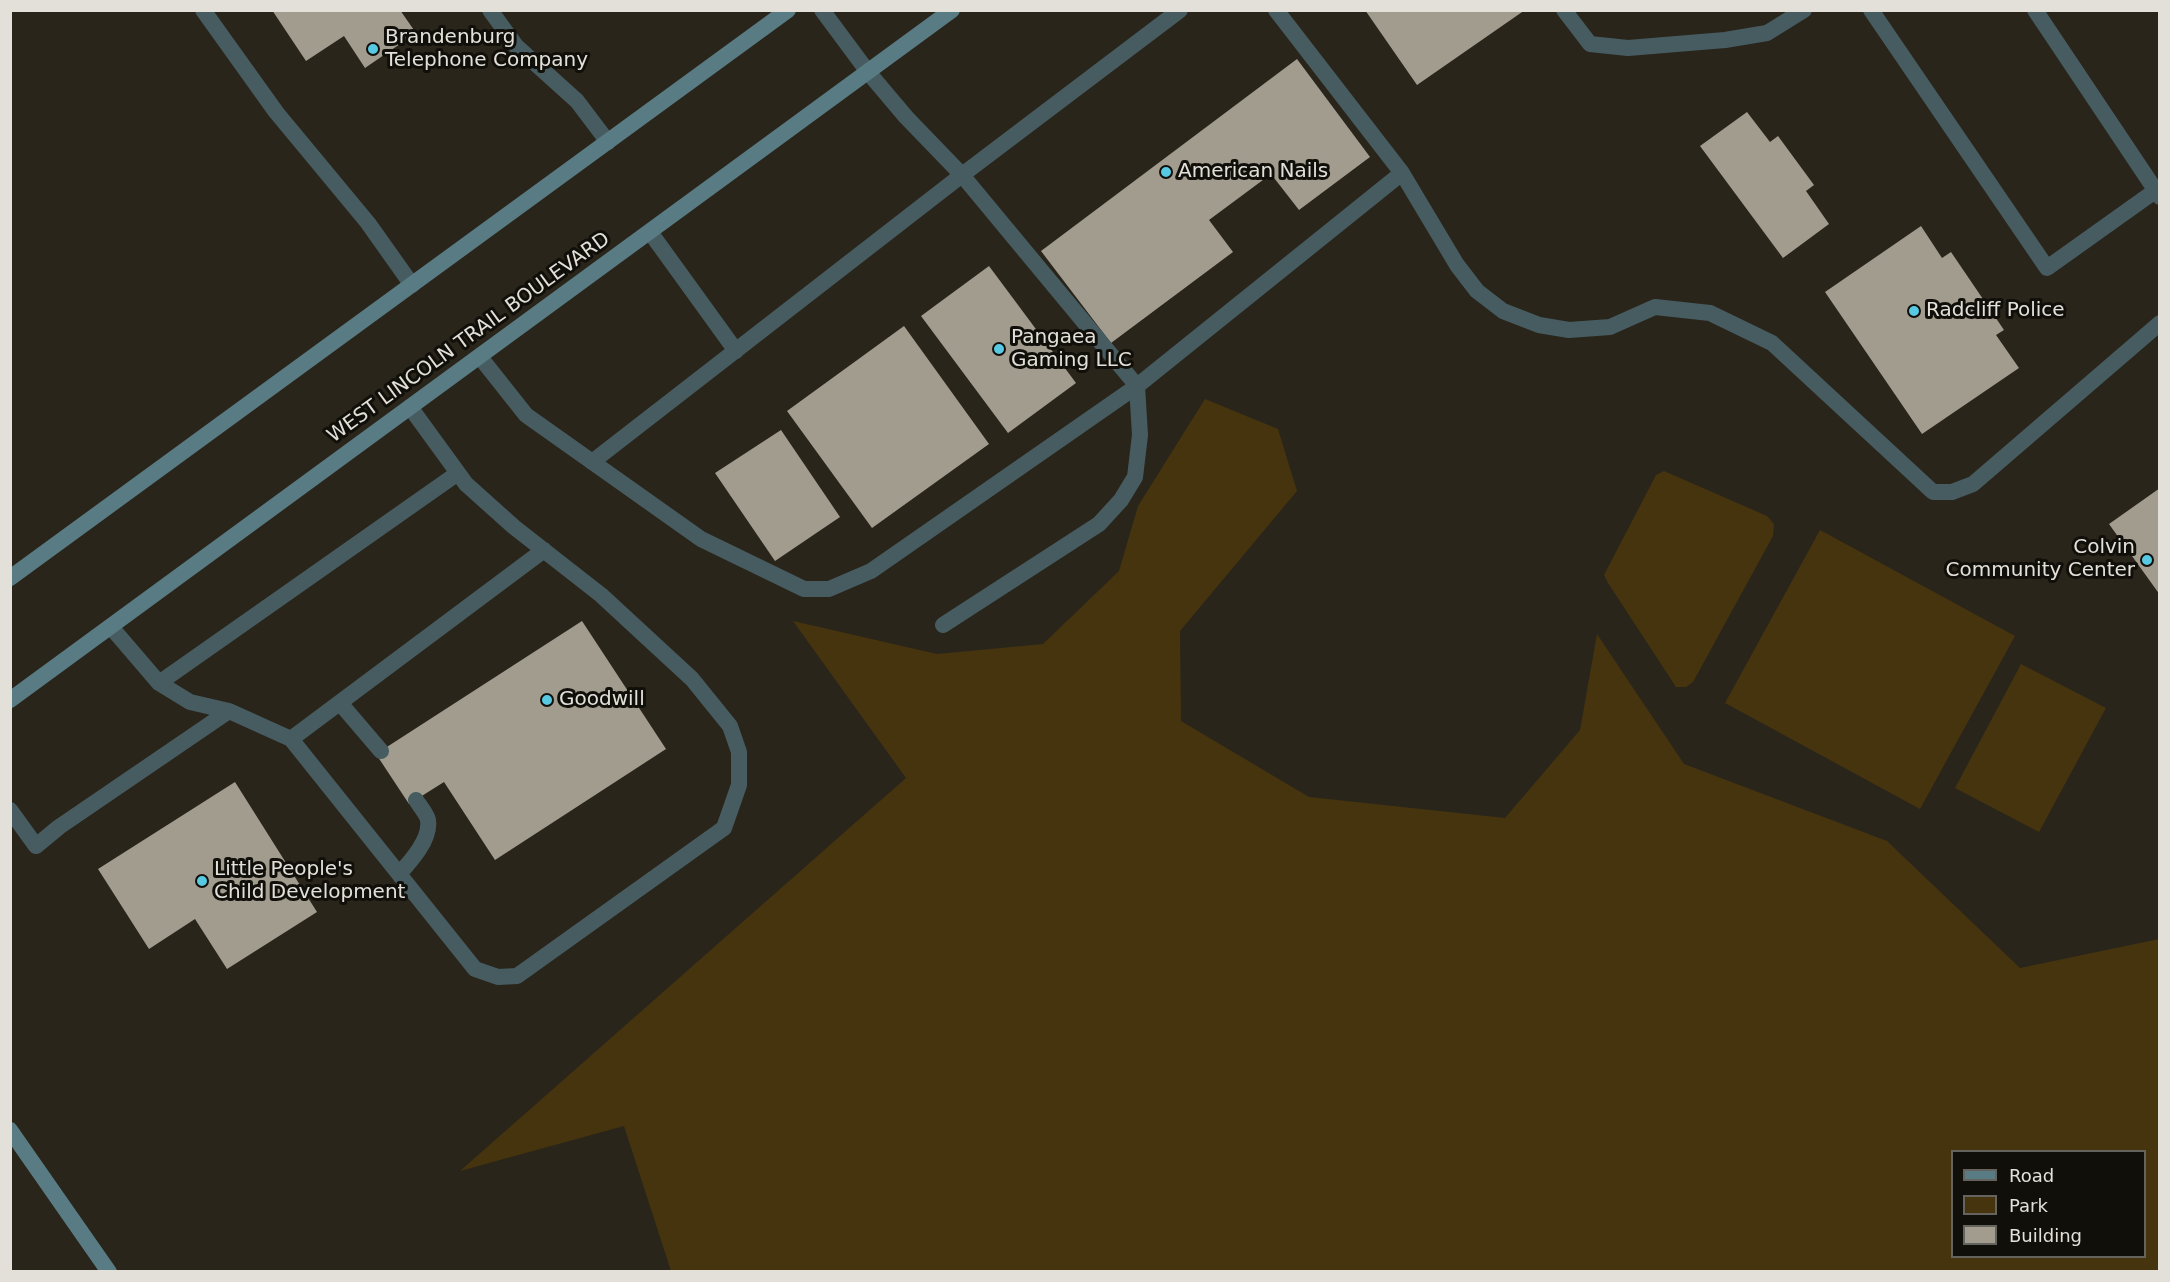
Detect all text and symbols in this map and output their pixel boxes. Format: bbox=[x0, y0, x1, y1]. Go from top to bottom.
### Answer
place label: Brandenburg Telephone Company bbox=[385, 26, 588, 73]
marker: Brandenburg Telephone Company bbox=[366, 42, 380, 56]
place label: American Nails bbox=[1178, 160, 1328, 184]
marker: American Nails bbox=[1159, 165, 1173, 179]
street label: WEST LINCOLN TRAIL BOULEVARD bbox=[323, 227, 615, 449]
place label: Radcliff Police bbox=[1926, 299, 2065, 323]
marker: Radcliff Police bbox=[1907, 304, 1921, 318]
place label: Pangaea Gaming LLC bbox=[1011, 326, 1132, 373]
marker: Pangaea Gaming LLC bbox=[992, 342, 1006, 356]
place label: Colvin Community Center bbox=[1946, 536, 2135, 583]
marker: Colvin Community Center bbox=[2140, 553, 2154, 567]
place label: Goodwill bbox=[559, 688, 645, 712]
marker: Goodwill bbox=[540, 693, 554, 707]
place label: Little People's Child Development bbox=[214, 858, 405, 905]
marker: Little People's Child Development bbox=[195, 874, 209, 888]
legend bbox=[1951, 1150, 2146, 1258]
text: Road bbox=[2009, 1165, 2054, 1186]
text: Park bbox=[2009, 1195, 2048, 1216]
text: Building bbox=[2009, 1225, 2082, 1246]

